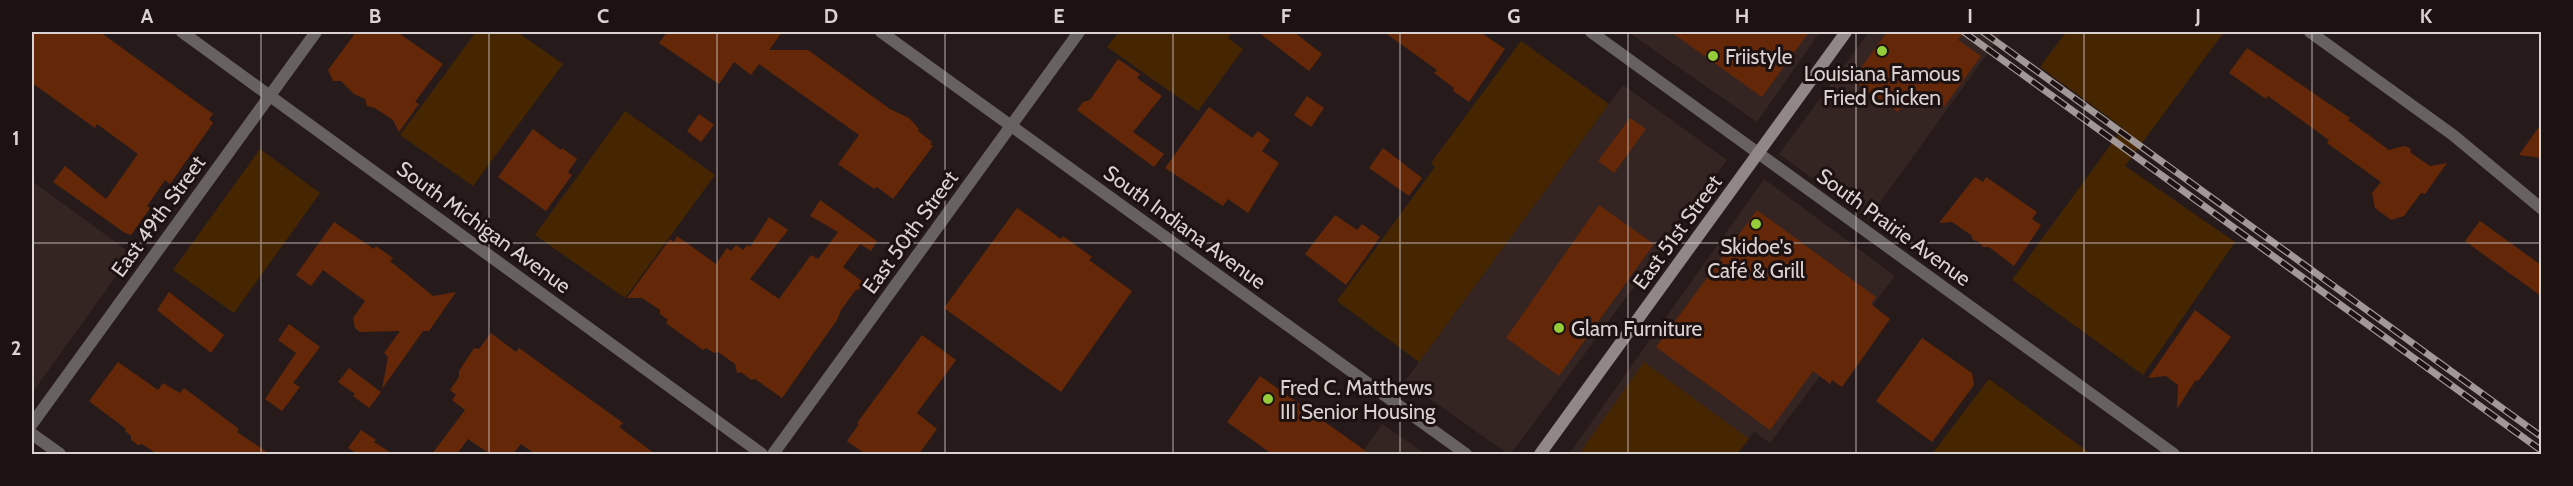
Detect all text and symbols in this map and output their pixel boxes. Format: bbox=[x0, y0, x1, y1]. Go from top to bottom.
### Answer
text: A bbox=[141, 4, 154, 28]
text: B bbox=[369, 4, 381, 28]
text: C bbox=[597, 4, 609, 28]
text: D bbox=[824, 4, 838, 28]
text: E bbox=[1053, 4, 1065, 28]
text: F bbox=[1281, 4, 1292, 28]
text: G bbox=[1507, 4, 1521, 28]
text: H bbox=[1735, 4, 1749, 28]
text: I bbox=[1967, 4, 1973, 28]
text: J bbox=[2194, 4, 2201, 28]
text: K bbox=[2420, 4, 2433, 28]
place label: Friistyle bbox=[1725, 44, 1793, 69]
marker: Louisiana Famous Fried Chicken bbox=[1875, 44, 1889, 58]
marker: Friistyle bbox=[1706, 49, 1720, 63]
place label: Louisiana Famous Fried Chicken bbox=[1804, 61, 1961, 110]
text: 1 bbox=[12, 126, 20, 150]
street label: East 49th Street bbox=[106, 151, 210, 281]
street label: South Michigan Avenue bbox=[392, 156, 576, 298]
street label: South Indiana Avenue bbox=[1099, 160, 1271, 294]
street label: South Prairie Avenue bbox=[1812, 163, 1976, 291]
street label: East 50th Street bbox=[857, 166, 963, 298]
street label: East 51st Street bbox=[1627, 170, 1727, 294]
marker: Skidoe's Café & Grill bbox=[1749, 217, 1763, 231]
place label: Skidoe's Café & Grill bbox=[1707, 234, 1805, 283]
place label: Glam Furniture bbox=[1571, 316, 1703, 341]
marker: Glam Furniture bbox=[1552, 321, 1566, 335]
text: 2 bbox=[11, 336, 21, 360]
place label: Fred C. Matthews III Senior Housing bbox=[1280, 375, 1436, 424]
marker: Fred C. Matthews III Senior Housing bbox=[1261, 392, 1275, 406]

